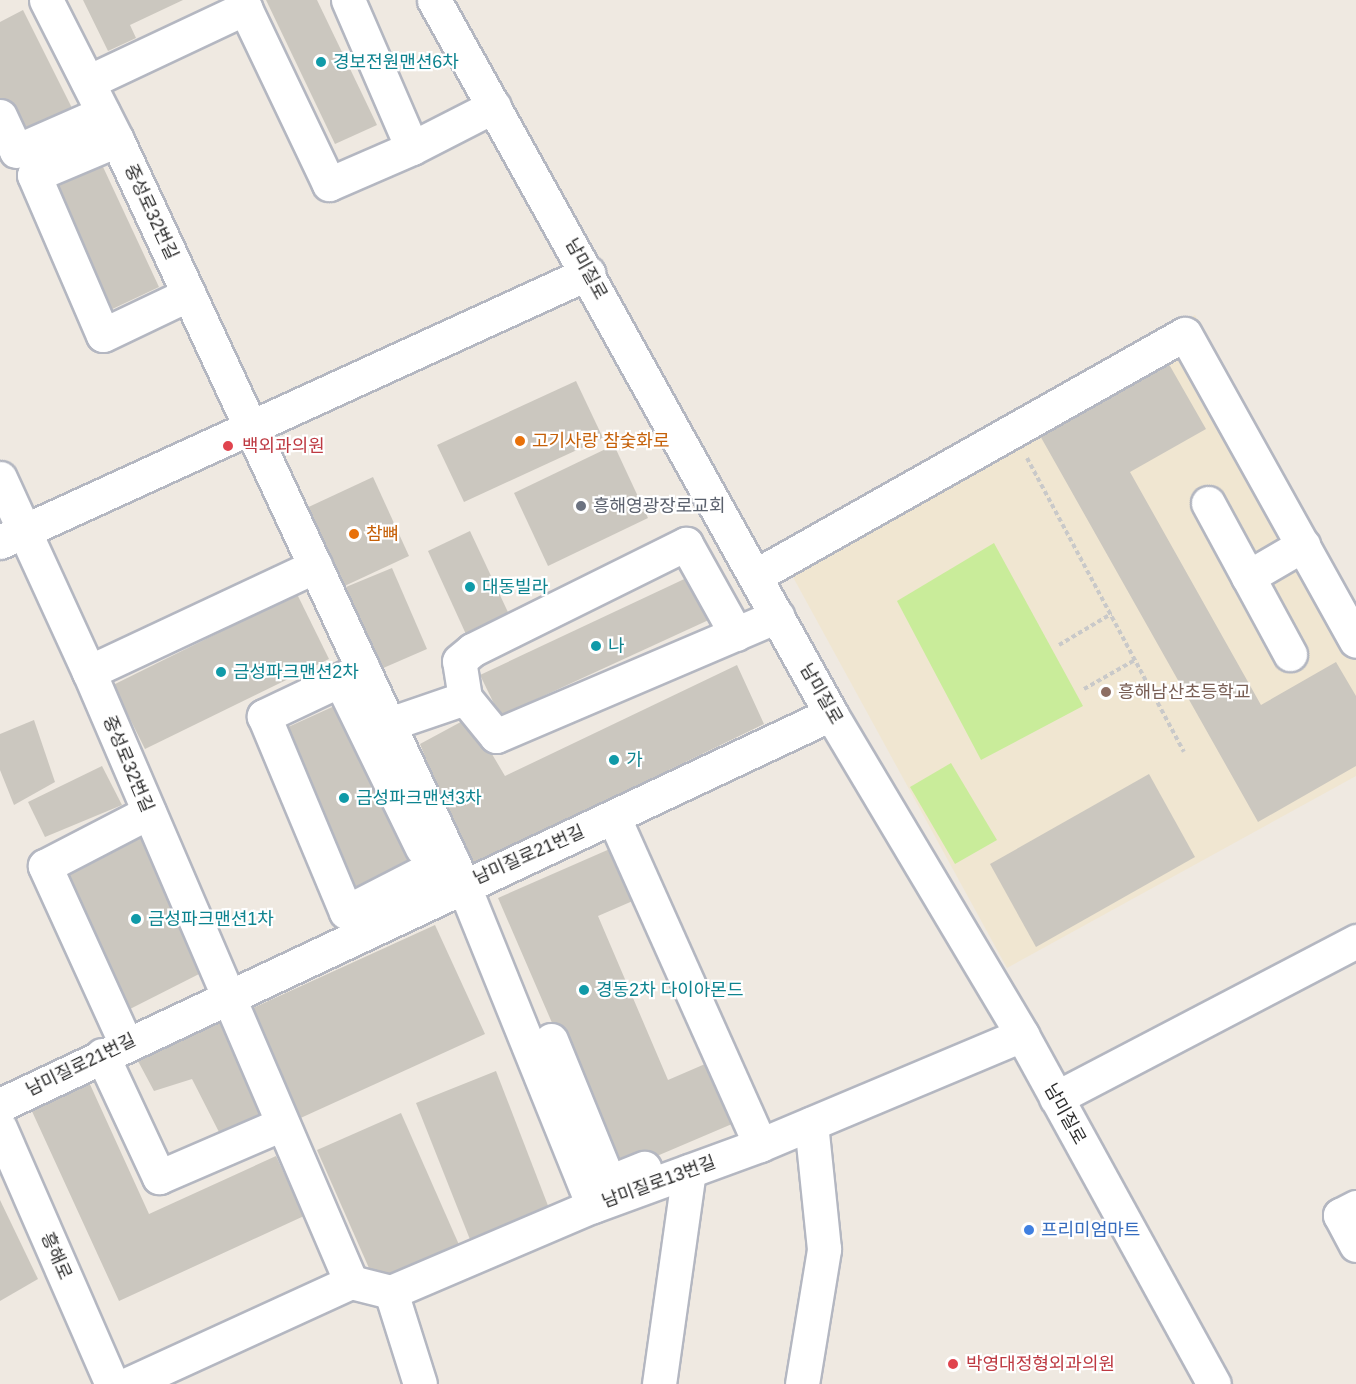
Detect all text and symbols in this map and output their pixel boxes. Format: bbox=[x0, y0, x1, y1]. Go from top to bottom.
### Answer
place label: 경보전원맨션6차 bbox=[333, 51, 459, 73]
marker: 경보전원맨션6차 bbox=[314, 55, 328, 69]
street label: 중성로32번길 bbox=[119, 161, 183, 263]
street label: 남미질로 bbox=[560, 235, 612, 303]
place label: 고기사랑 참숯화로 bbox=[532, 430, 669, 452]
marker: 고기사랑 참숯화로 bbox=[513, 434, 527, 448]
place label: 백외과의원 bbox=[242, 435, 325, 457]
marker: 백외과의원 bbox=[219, 437, 237, 455]
place label: 흥해영광장로교회 bbox=[593, 495, 725, 517]
marker: 흥해영광장로교회 bbox=[574, 499, 588, 513]
place label: 참뼈 bbox=[366, 523, 399, 545]
marker: 참뼈 bbox=[347, 527, 361, 541]
place label: 대동빌라 bbox=[482, 576, 548, 598]
marker: 대동빌라 bbox=[463, 580, 477, 594]
place label: 나 bbox=[608, 635, 625, 657]
marker: 나 bbox=[589, 639, 603, 653]
street label: 남미질로 bbox=[795, 660, 847, 728]
place label: 금성파크맨션2차 bbox=[233, 661, 359, 683]
marker: 금성파크맨션2차 bbox=[214, 665, 228, 679]
place label: 흥해남산초등학교 bbox=[1118, 681, 1250, 703]
marker: 흥해남산초등학교 bbox=[1099, 685, 1113, 699]
street label: 중성로32번길 bbox=[98, 712, 158, 816]
place label: 가 bbox=[626, 749, 643, 771]
marker: 가 bbox=[607, 753, 621, 767]
place label: 금성파크맨션3차 bbox=[356, 787, 482, 809]
marker: 금성파크맨션3차 bbox=[337, 791, 351, 805]
street label: 남미질로21번길 bbox=[470, 821, 588, 889]
place label: 금성파크맨션1차 bbox=[148, 908, 274, 930]
marker: 금성파크맨션1차 bbox=[129, 912, 143, 926]
place label: 경동2차 다이아몬드 bbox=[596, 979, 743, 1001]
marker: 경동2차 다이아몬드 bbox=[577, 983, 591, 997]
street label: 남미질로21번길 bbox=[23, 1029, 139, 1101]
street label: 남미질로 bbox=[1039, 1080, 1091, 1148]
street label: 남미질로13번길 bbox=[599, 1151, 719, 1213]
place label: 프리미엄마트 bbox=[1041, 1219, 1140, 1241]
marker: 프리미엄마트 bbox=[1022, 1223, 1036, 1237]
street label: 흥해로 bbox=[36, 1229, 76, 1283]
place label: 박영대정형외과의원 bbox=[966, 1353, 1115, 1375]
marker: 박영대정형외과의원 bbox=[944, 1355, 962, 1373]

